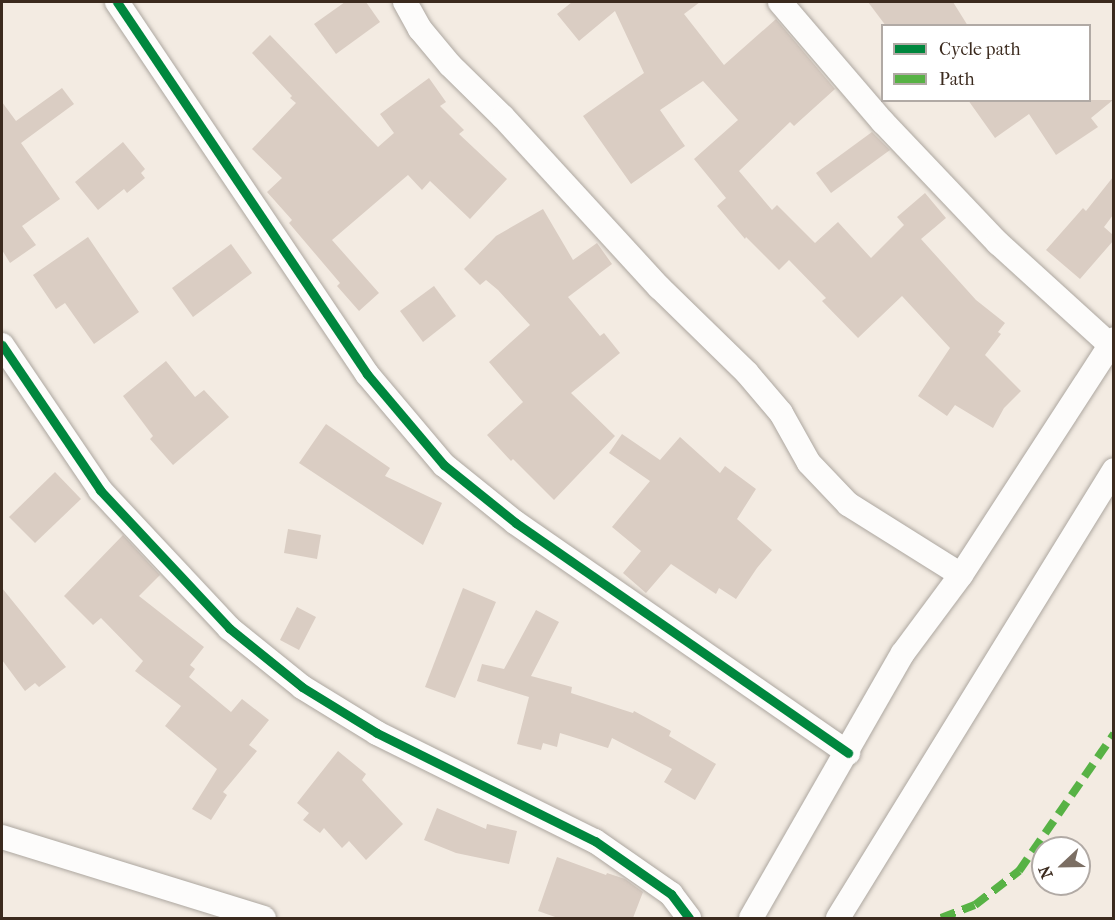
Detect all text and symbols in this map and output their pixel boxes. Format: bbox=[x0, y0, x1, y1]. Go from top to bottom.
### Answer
legend bbox=[881, 24, 1091, 102]
text: Cycle path bbox=[939, 39, 1020, 60]
text: Path bbox=[939, 69, 975, 90]
north arrow bbox=[1031, 836, 1091, 896]
text: N bbox=[1035, 863, 1057, 881]

